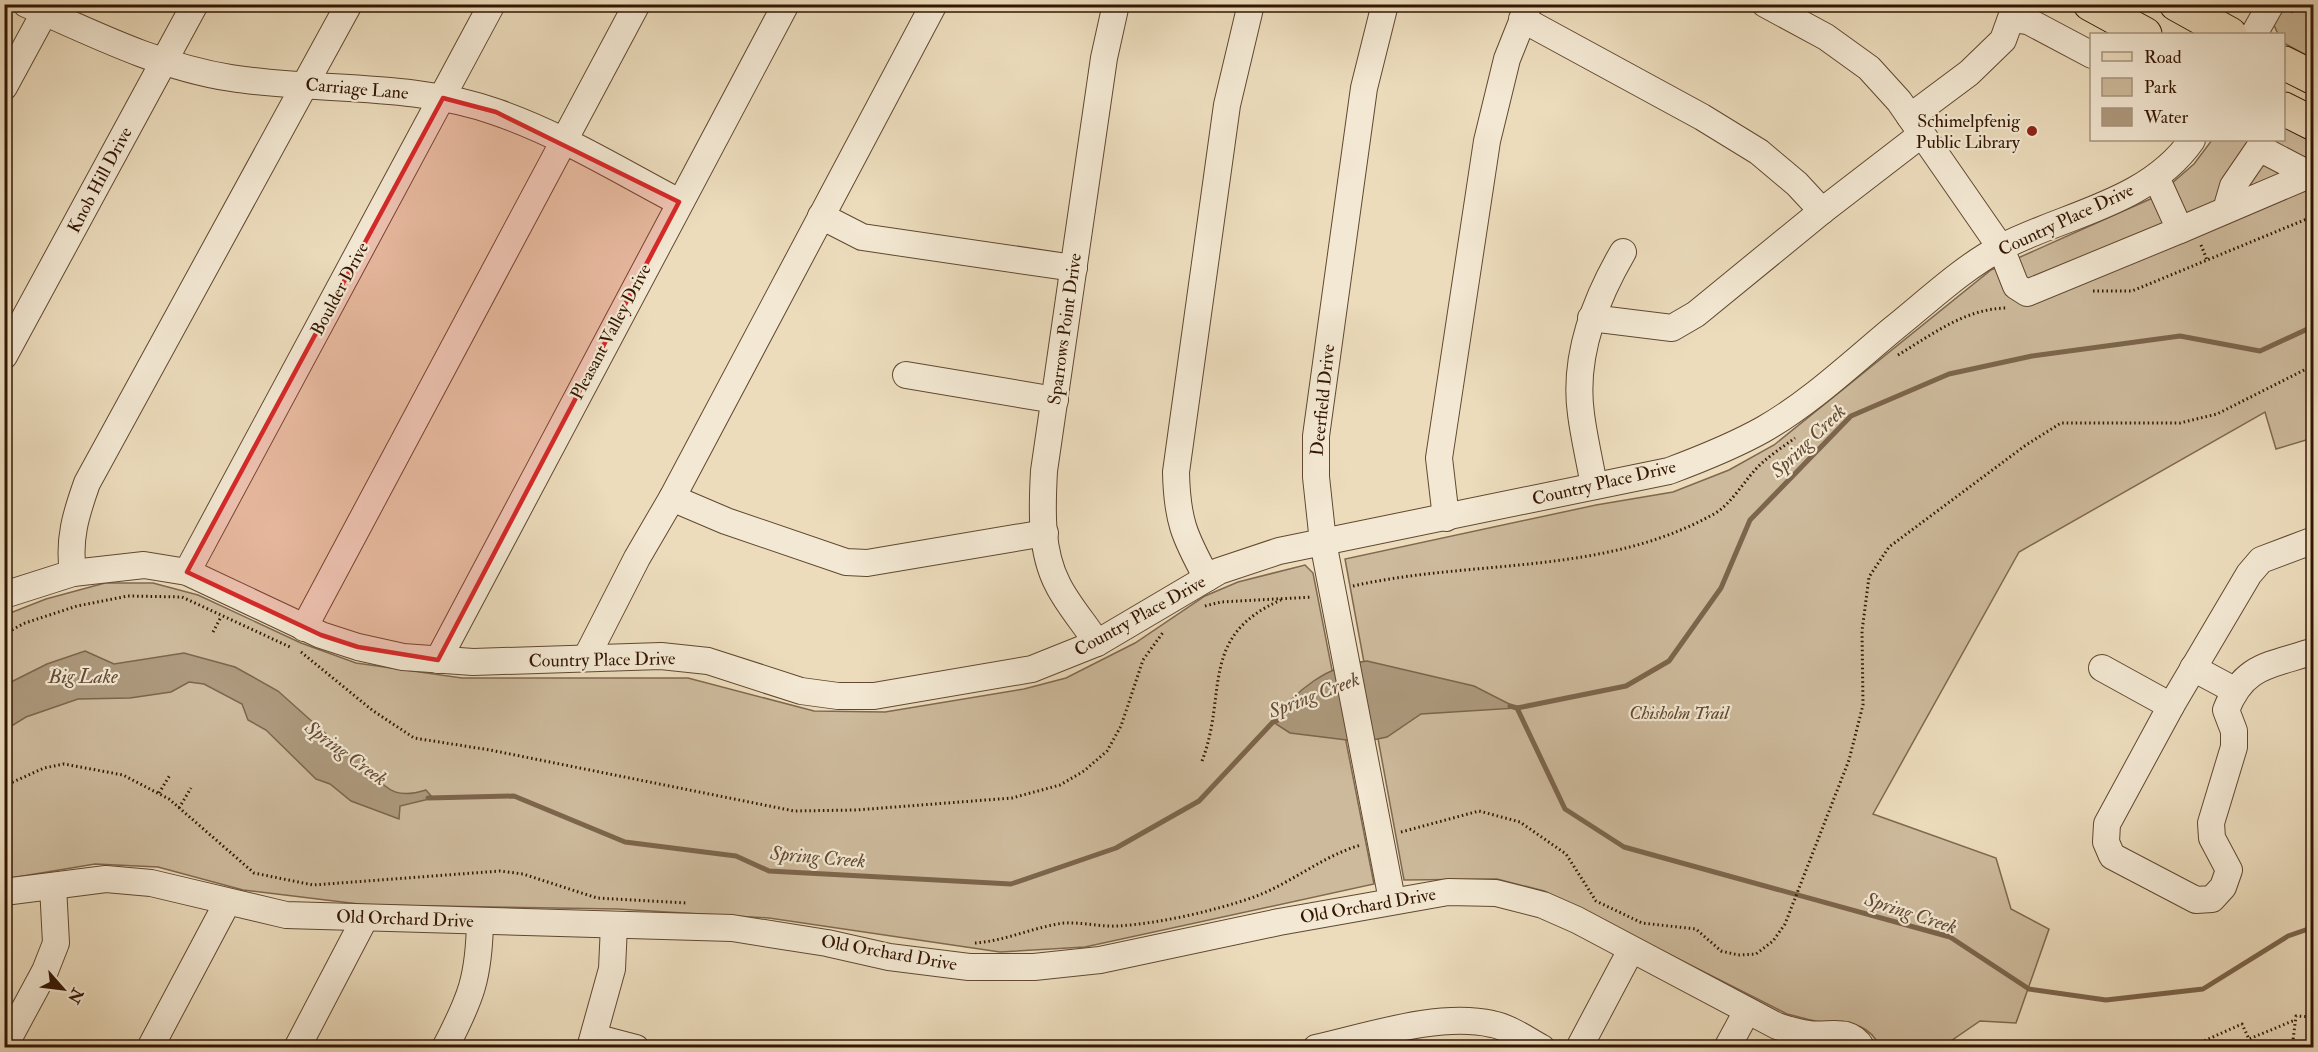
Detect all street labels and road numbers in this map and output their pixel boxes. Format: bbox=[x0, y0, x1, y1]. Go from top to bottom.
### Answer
street label: Carriage Lane bbox=[304, 73, 410, 105]
street label: Knob Hill Drive bbox=[62, 123, 138, 237]
street label: Country Place Drive bbox=[1995, 178, 2138, 261]
street label: Boulder Drive bbox=[306, 238, 374, 340]
street label: Sparrows Point Drive bbox=[1043, 251, 1087, 406]
street label: Pleasant Valley Drive bbox=[565, 260, 657, 404]
street label: Deerfield Drive bbox=[1306, 343, 1340, 457]
street label: Country Place Drive bbox=[1530, 455, 1679, 511]
street label: Country Place Drive bbox=[1070, 570, 1210, 662]
street label: Country Place Drive bbox=[528, 647, 676, 673]
street label: Old Orchard Drive bbox=[1298, 883, 1438, 929]
street label: Old Orchard Drive bbox=[336, 905, 475, 933]
street label: Old Orchard Drive bbox=[819, 930, 959, 976]

